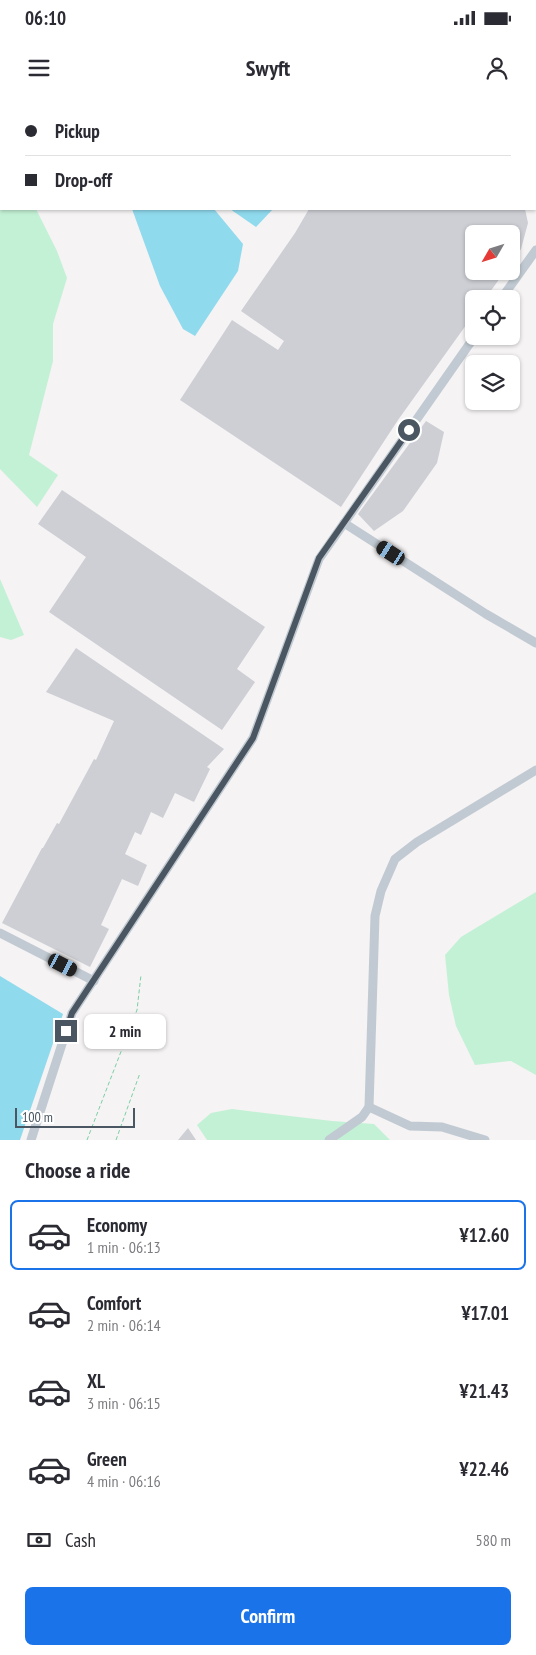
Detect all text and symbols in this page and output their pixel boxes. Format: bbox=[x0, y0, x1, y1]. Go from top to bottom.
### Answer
text: 06:10 bbox=[25, 6, 66, 30]
icon: menu bbox=[25, 54, 53, 82]
text: Swyft bbox=[246, 54, 290, 82]
icon: person bbox=[483, 54, 511, 82]
text: Pickup bbox=[55, 119, 100, 143]
text: Drop-off bbox=[55, 168, 112, 192]
north arrow bbox=[465, 225, 520, 280]
map controls bbox=[465, 225, 520, 410]
button: locate bbox=[465, 290, 520, 345]
button: layers bbox=[465, 355, 520, 410]
route start bbox=[398, 419, 420, 441]
car bbox=[374, 539, 407, 567]
car bbox=[46, 952, 79, 978]
callout: 2 min bbox=[84, 1014, 166, 1048]
route end bbox=[55, 1020, 77, 1042]
text: 2 min bbox=[109, 1021, 141, 1041]
scale bar bbox=[15, 1105, 135, 1128]
text: 100 m bbox=[22, 1108, 53, 1126]
text: Choose a ride bbox=[25, 1156, 130, 1184]
icon: car bbox=[27, 1213, 72, 1258]
text: Economy bbox=[87, 1213, 147, 1237]
text: ¥12.60 bbox=[460, 1223, 509, 1247]
text: 1 min · 06:13 bbox=[87, 1237, 161, 1257]
icon: car bbox=[27, 1291, 72, 1336]
text: Comfort bbox=[87, 1291, 141, 1315]
text: ¥17.01 bbox=[461, 1301, 509, 1325]
text: 2 min · 06:14 bbox=[87, 1315, 161, 1335]
icon: car bbox=[27, 1369, 72, 1414]
text: XL bbox=[87, 1369, 105, 1393]
text: ¥21.43 bbox=[460, 1379, 509, 1403]
text: 3 min · 06:15 bbox=[87, 1393, 161, 1413]
icon: car bbox=[27, 1447, 72, 1492]
text: Green bbox=[87, 1447, 127, 1471]
text: ¥22.46 bbox=[460, 1457, 509, 1481]
text: 4 min · 06:16 bbox=[87, 1471, 161, 1491]
icon: cash bbox=[25, 1526, 53, 1554]
text: Cash bbox=[65, 1528, 96, 1552]
text: 580 m bbox=[476, 1530, 511, 1550]
button: Confirm bbox=[25, 1587, 511, 1645]

